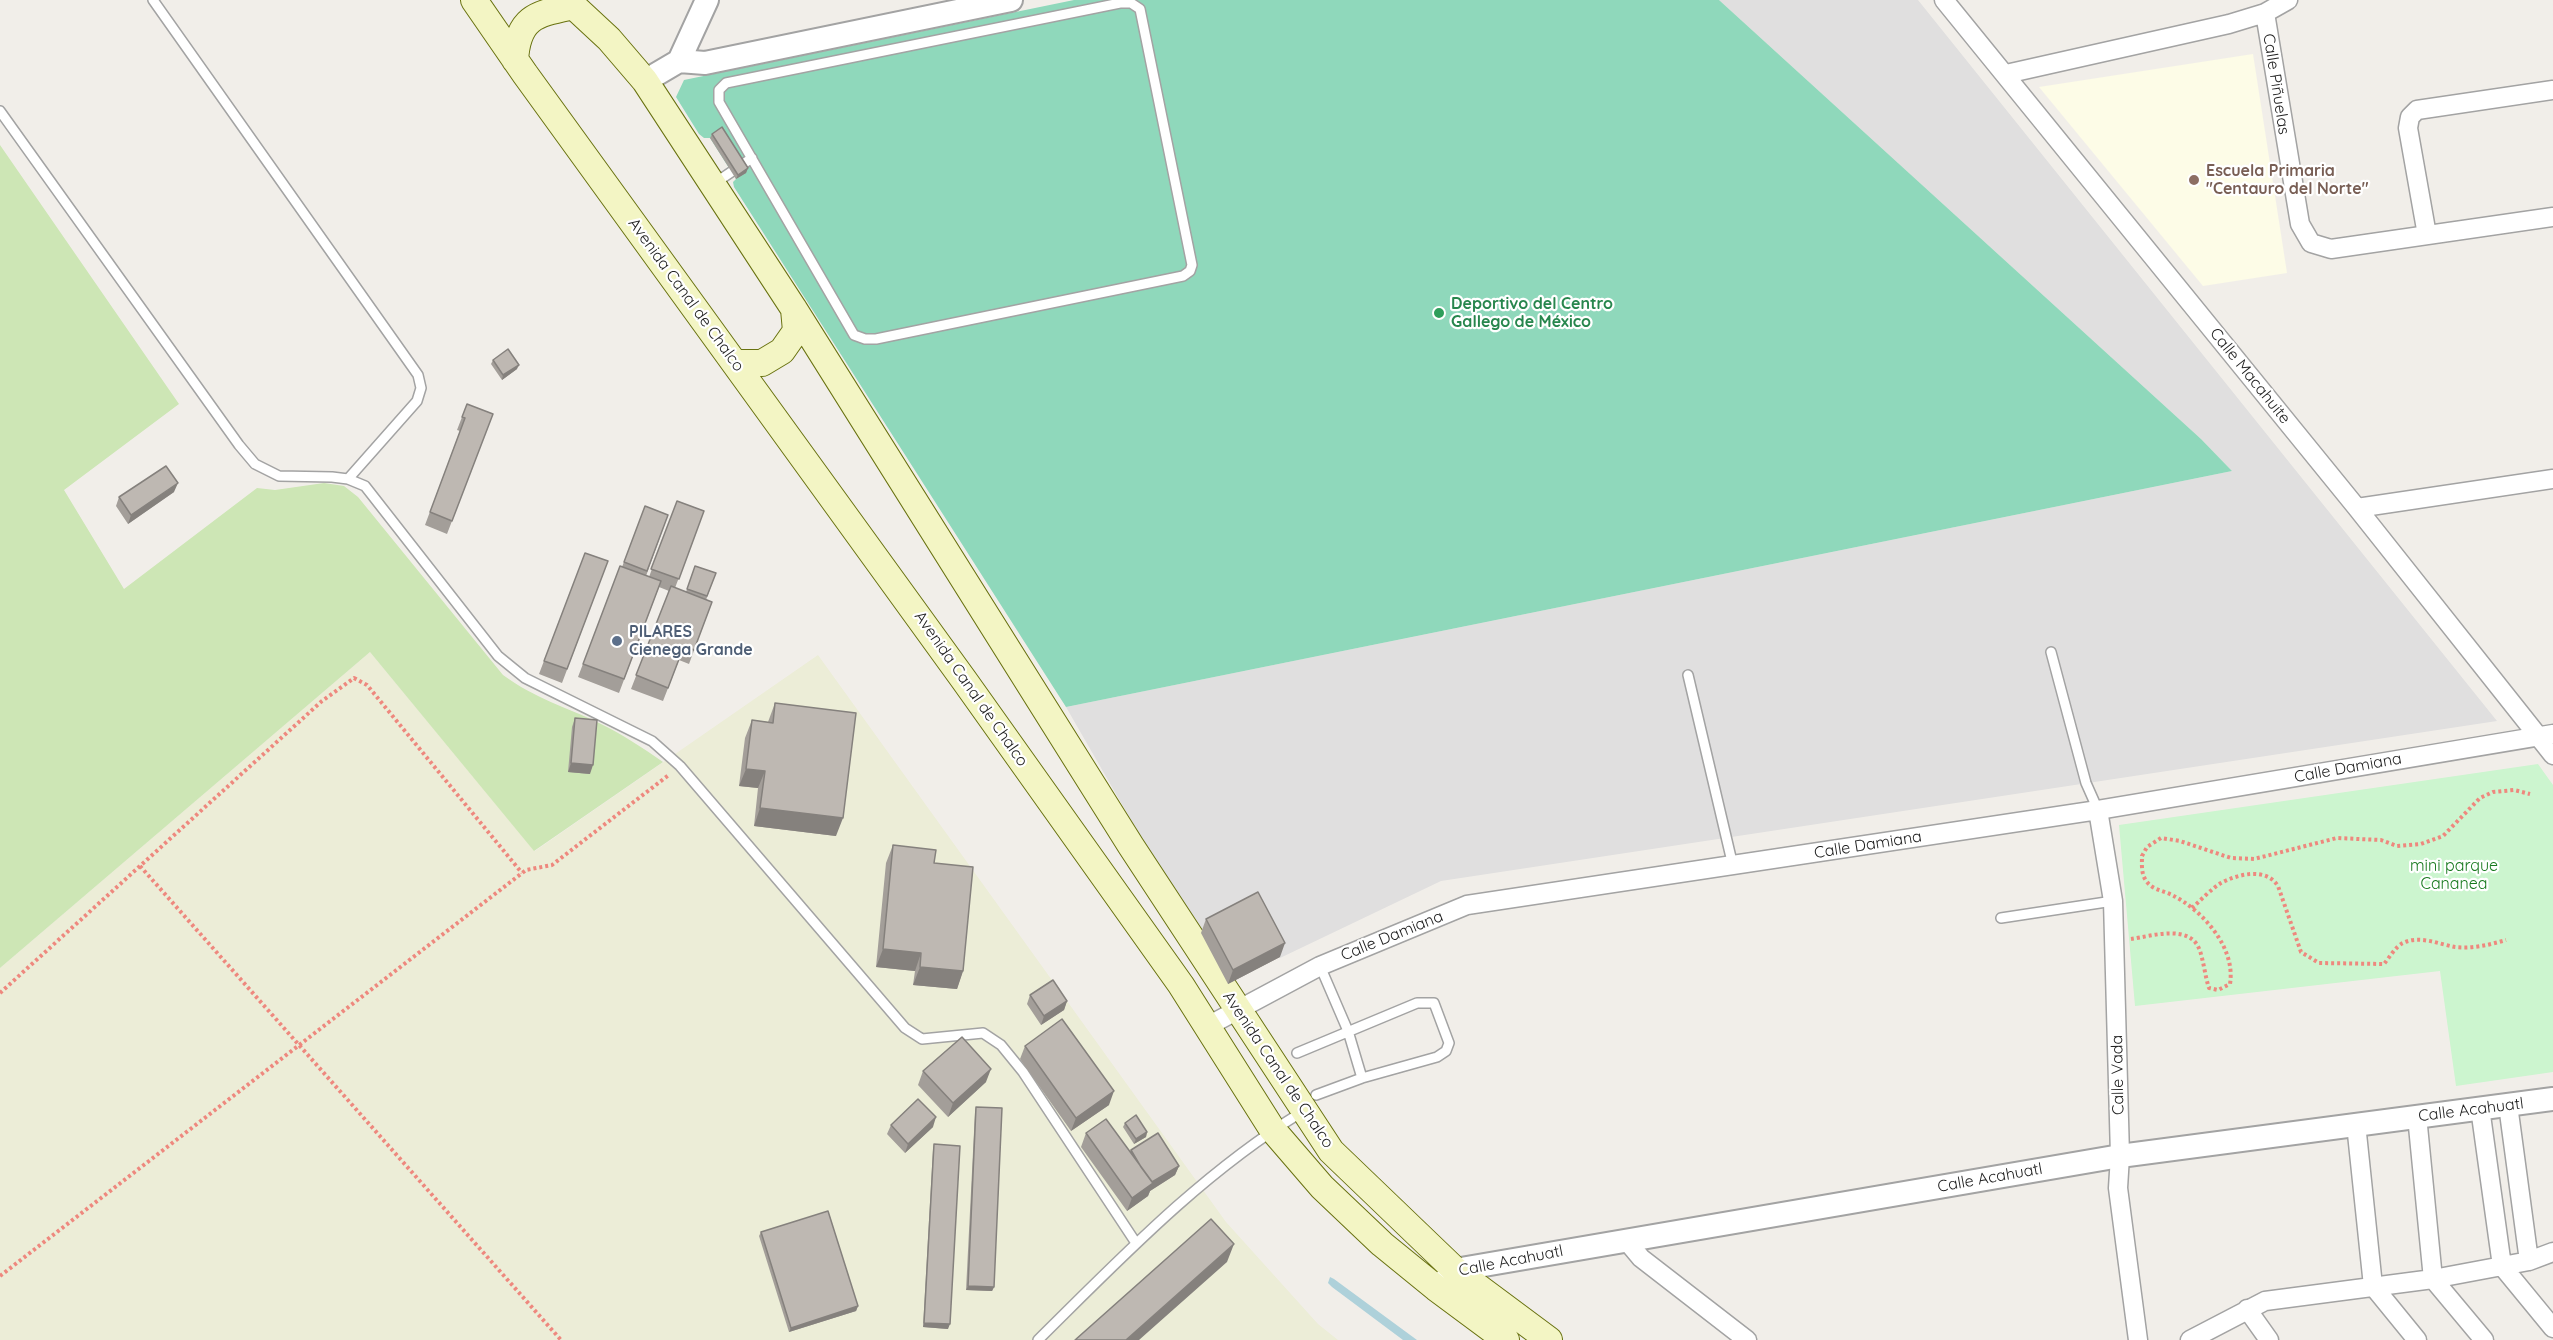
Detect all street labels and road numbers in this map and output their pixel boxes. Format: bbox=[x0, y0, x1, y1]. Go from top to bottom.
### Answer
street label: Calle Piñuelas bbox=[2259, 32, 2293, 136]
street label: Avenida Canal de Chalco bbox=[624, 215, 748, 375]
street label: Calle Macahuite bbox=[2206, 324, 2294, 428]
street label: Avenida Canal de Chalco bbox=[910, 608, 1032, 770]
street label: Calle Damiana bbox=[2293, 749, 2403, 787]
street label: Calle Damiana bbox=[1813, 827, 1923, 863]
street label: Calle Damiana bbox=[1338, 907, 1446, 965]
street label: Avenida Canal de Chalco bbox=[1218, 988, 1338, 1152]
street label: Calle Vada bbox=[2108, 1035, 2128, 1115]
street label: Calle Acahuatl bbox=[2417, 1094, 2525, 1126]
street label: Calle Acahuatl bbox=[1936, 1159, 2044, 1197]
street label: Calle Acahuatl bbox=[1457, 1241, 1565, 1281]

